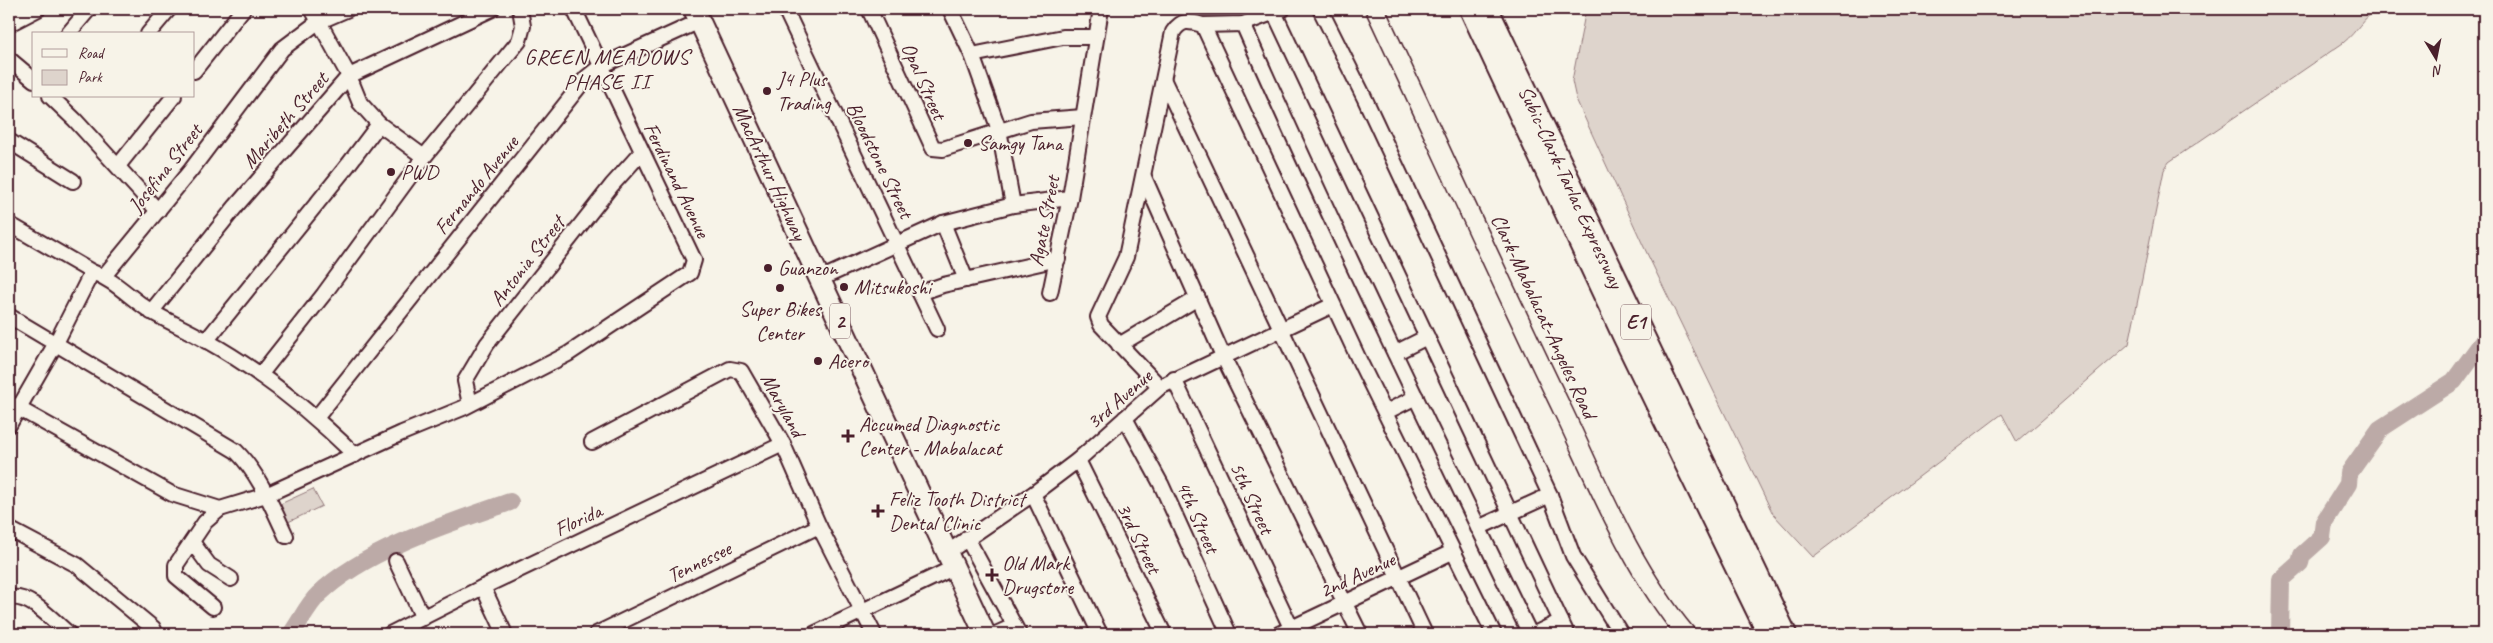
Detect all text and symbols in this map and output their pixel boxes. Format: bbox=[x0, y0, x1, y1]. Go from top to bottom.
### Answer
legend bbox=[32, 32, 195, 98]
north arrow bbox=[2410, 32, 2460, 82]
street label: Opal Street bbox=[896, 38, 953, 125]
district label: GREEN MEADOWS PHASE II bbox=[524, 43, 693, 96]
text: Road bbox=[78, 44, 105, 63]
text: N bbox=[2430, 61, 2444, 80]
street label: Maribeth Street bbox=[236, 65, 335, 173]
place label: J4 Plus Trading bbox=[776, 66, 832, 116]
text: Park bbox=[78, 68, 103, 87]
street label: Subic-Clark-Tarlac Expressway bbox=[1513, 82, 1630, 294]
marker: J4 Plus Trading bbox=[761, 85, 773, 97]
street label: Bloodstone Street bbox=[841, 98, 920, 224]
street label: MacArthur Highway bbox=[727, 100, 814, 246]
street label: Josefina Street bbox=[122, 117, 209, 218]
street label: Ferdinand Avenue bbox=[638, 118, 717, 243]
street label: Fernando Avenue bbox=[428, 129, 525, 240]
place label: Samgy Tana bbox=[978, 130, 1065, 156]
marker: Samgy Tana bbox=[962, 137, 974, 149]
place label: PWD bbox=[401, 159, 440, 185]
marker: PWD bbox=[385, 166, 397, 178]
street label: Agate Street bbox=[1023, 172, 1066, 268]
street label: Antonia Street bbox=[484, 208, 572, 311]
street label: Clark-Mabalacat-Angeles Road bbox=[1485, 210, 1604, 426]
place label: Guanzon bbox=[778, 255, 839, 281]
marker: Guanzon bbox=[762, 262, 774, 274]
place label: Mitsukoshi bbox=[854, 274, 934, 300]
marker: Mitsukoshi bbox=[838, 281, 850, 293]
marker: Super Bikes Center bbox=[774, 282, 786, 294]
place label: Super Bikes Center bbox=[739, 296, 822, 346]
road number: 2 bbox=[830, 304, 850, 338]
road number: E1 bbox=[1621, 304, 1651, 340]
place label: Acero bbox=[828, 348, 870, 374]
marker: Acero bbox=[812, 355, 824, 367]
street label: 3rd Avenue bbox=[1081, 363, 1158, 435]
street label: Maryland bbox=[755, 369, 813, 445]
place label: Accumed Diagnostic Center - Mabalacat bbox=[859, 411, 1004, 461]
marker: Accumed Diagnostic Center - Mabalacat bbox=[841, 429, 855, 443]
street label: 5th Street bbox=[1224, 458, 1281, 540]
street label: 4th Street bbox=[1171, 477, 1226, 559]
place label: Feliz Tooth District Dental Clinic bbox=[889, 486, 1028, 536]
street label: Florida bbox=[550, 497, 608, 542]
street label: 3rd Street bbox=[1111, 498, 1168, 580]
marker: Feliz Tooth District Dental Clinic bbox=[871, 504, 885, 518]
street label: Tennessee bbox=[663, 534, 737, 589]
street label: 2nd Avenue bbox=[1315, 546, 1400, 604]
place label: Old Mark Drugstore bbox=[1002, 550, 1074, 600]
marker: Old Mark Drugstore bbox=[986, 569, 998, 581]

